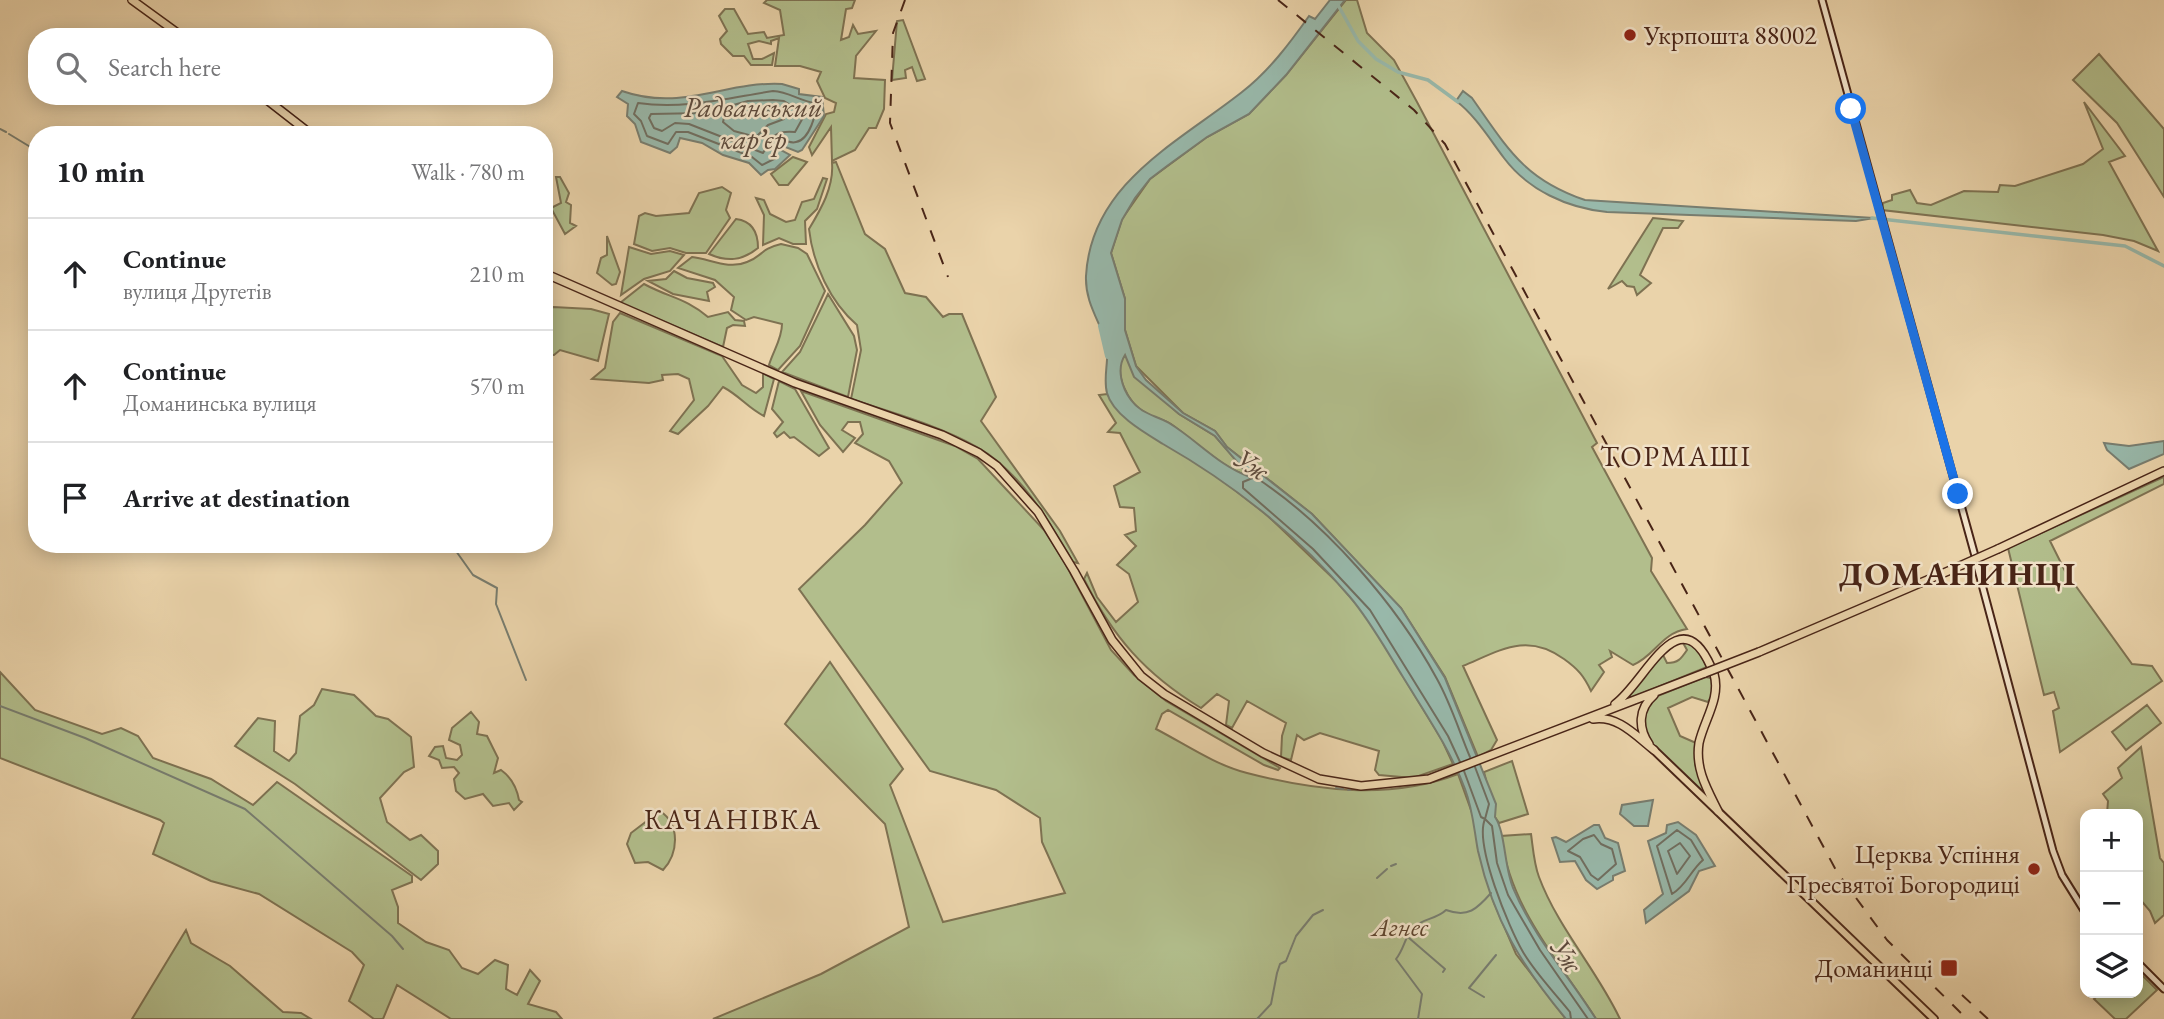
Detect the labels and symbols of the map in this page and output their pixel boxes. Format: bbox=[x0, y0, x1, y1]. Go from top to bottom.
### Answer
place label: Укрпошта 88002 bbox=[1643, 18, 1817, 52]
marker: Укрпошта 88002 bbox=[1622, 27, 1638, 43]
water label: Радванський карʼєр bbox=[683, 89, 823, 157]
route start bbox=[1835, 93, 1866, 124]
district label: ТОРМАШІ bbox=[1600, 438, 1752, 474]
water label: Уж bbox=[1228, 439, 1277, 489]
route end bbox=[1942, 478, 1973, 509]
district label: ДОМАНИНЦІ bbox=[1839, 552, 2077, 595]
district label: КАЧАНІВКА bbox=[644, 801, 822, 837]
place label: Церква Успіння Пресвятої Богородиці bbox=[1786, 837, 2020, 901]
marker: Церква Успіння Пресвятої Богородиці bbox=[2026, 861, 2042, 877]
park label: Агнес bbox=[1370, 910, 1429, 944]
water label: Уж bbox=[1542, 931, 1592, 980]
place label: Доманинці bbox=[1815, 951, 1933, 985]
marker: Доманинці bbox=[1939, 958, 1959, 978]

